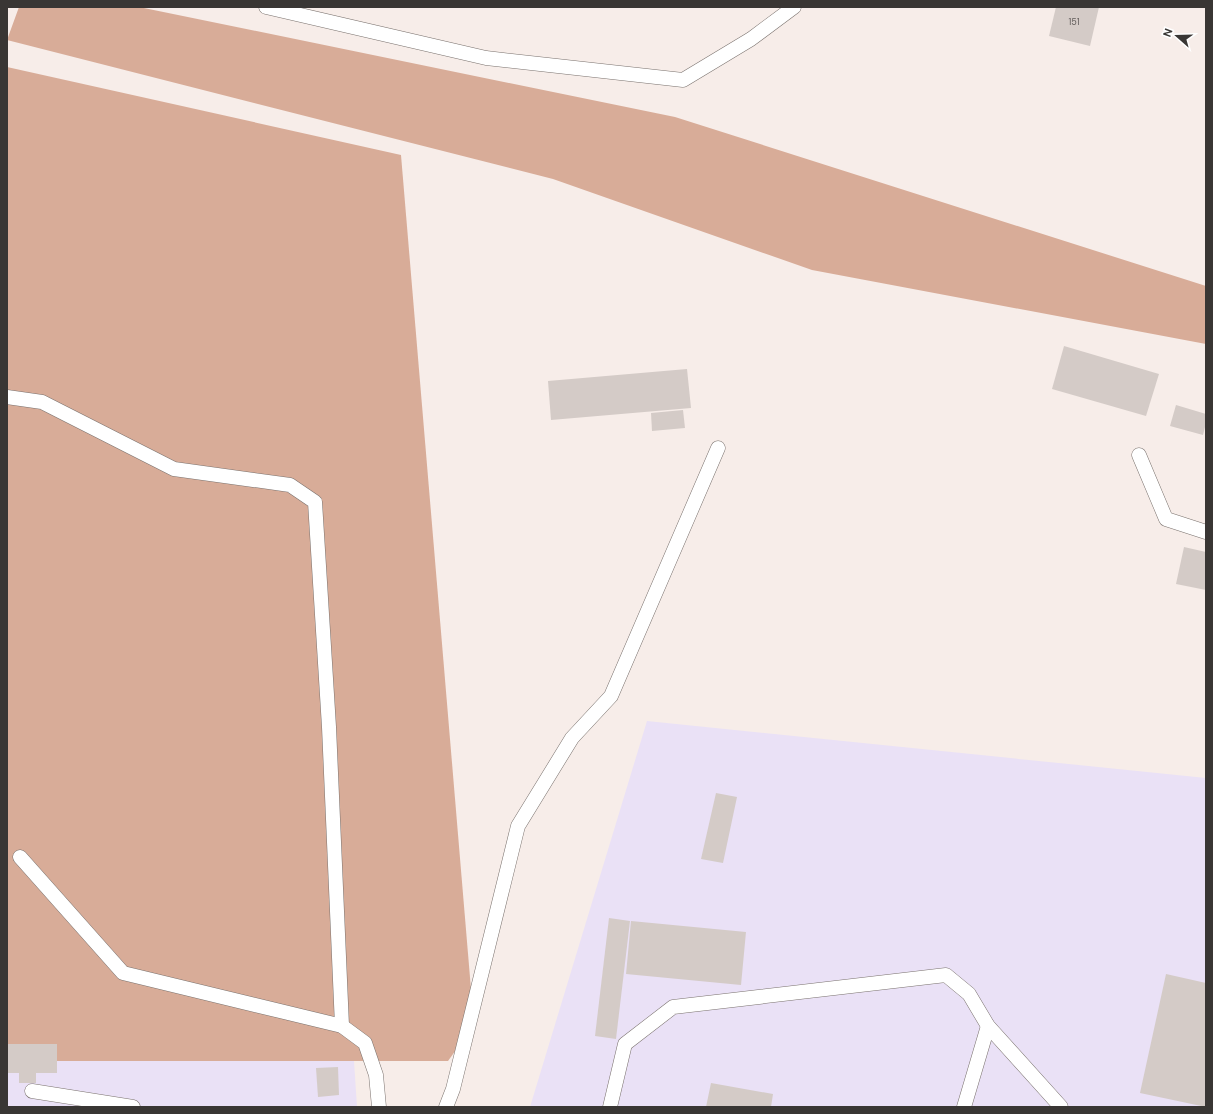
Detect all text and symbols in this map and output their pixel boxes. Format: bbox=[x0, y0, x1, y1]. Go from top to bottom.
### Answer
house number: 151 bbox=[1068, 16, 1080, 28]
north arrow bbox=[1157, 16, 1197, 56]
text: N bbox=[1160, 26, 1176, 39]

